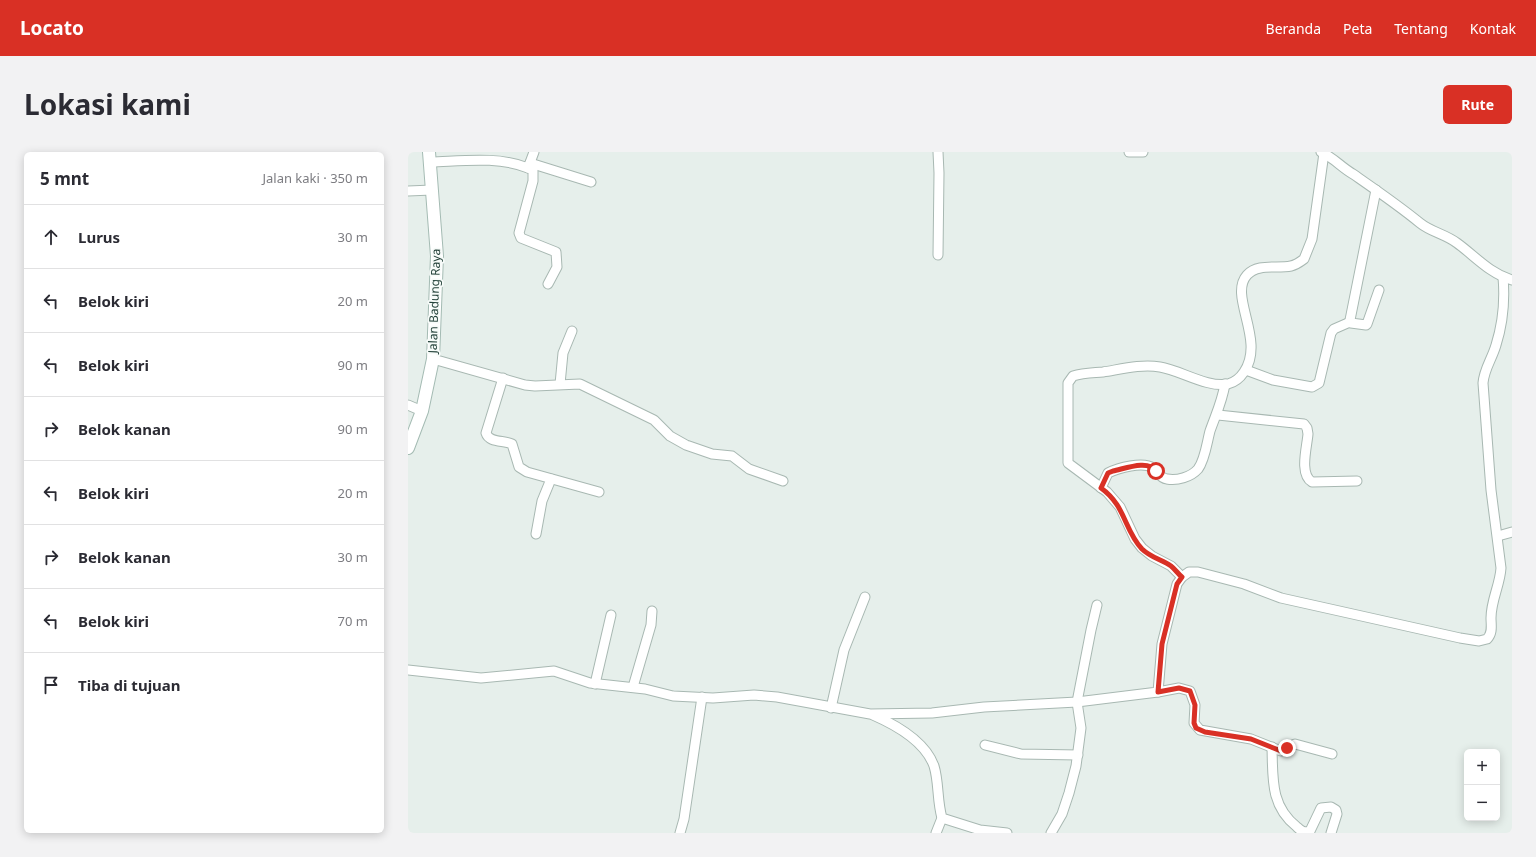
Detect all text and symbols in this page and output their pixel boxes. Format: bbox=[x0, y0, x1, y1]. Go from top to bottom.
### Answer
text: Locato bbox=[20, 15, 84, 41]
text: Beranda bbox=[1266, 19, 1321, 38]
text: Peta bbox=[1343, 19, 1372, 38]
text: Tentang bbox=[1394, 19, 1448, 38]
text: Kontak bbox=[1470, 19, 1516, 38]
text: Lokasi kami bbox=[24, 85, 191, 123]
button: Rute bbox=[1443, 85, 1512, 124]
text: 5 mnt bbox=[40, 167, 89, 190]
text: Jalan kaki · 350 m bbox=[262, 169, 368, 187]
icon: ahead bbox=[40, 226, 62, 248]
text: Lurus bbox=[78, 227, 120, 247]
text: 30 m bbox=[338, 228, 368, 246]
street label: Jalan Badung Raya bbox=[424, 248, 444, 355]
icon: left bbox=[40, 290, 62, 312]
text: Belok kiri bbox=[78, 291, 149, 311]
text: 20 m bbox=[338, 292, 368, 310]
icon: left bbox=[40, 354, 62, 376]
text: Belok kiri bbox=[78, 355, 149, 375]
text: 90 m bbox=[338, 356, 368, 374]
icon: right bbox=[40, 418, 62, 440]
text: Belok kanan bbox=[78, 419, 171, 439]
text: 90 m bbox=[338, 420, 368, 438]
route start bbox=[1147, 462, 1165, 480]
icon: left bbox=[40, 482, 62, 504]
text: Belok kiri bbox=[78, 483, 149, 503]
text: 20 m bbox=[338, 484, 368, 502]
icon: right bbox=[40, 546, 62, 568]
text: Belok kanan bbox=[78, 547, 171, 567]
text: 30 m bbox=[338, 548, 368, 566]
icon: left bbox=[40, 610, 62, 632]
text: Belok kiri bbox=[78, 611, 149, 631]
text: 70 m bbox=[338, 612, 368, 630]
icon: arrive bbox=[40, 674, 62, 696]
text: Tiba di tujuan bbox=[78, 675, 181, 695]
route end bbox=[1278, 739, 1296, 757]
map controls bbox=[1464, 749, 1500, 821]
button: + bbox=[1464, 749, 1500, 785]
button: − bbox=[1464, 785, 1500, 821]

